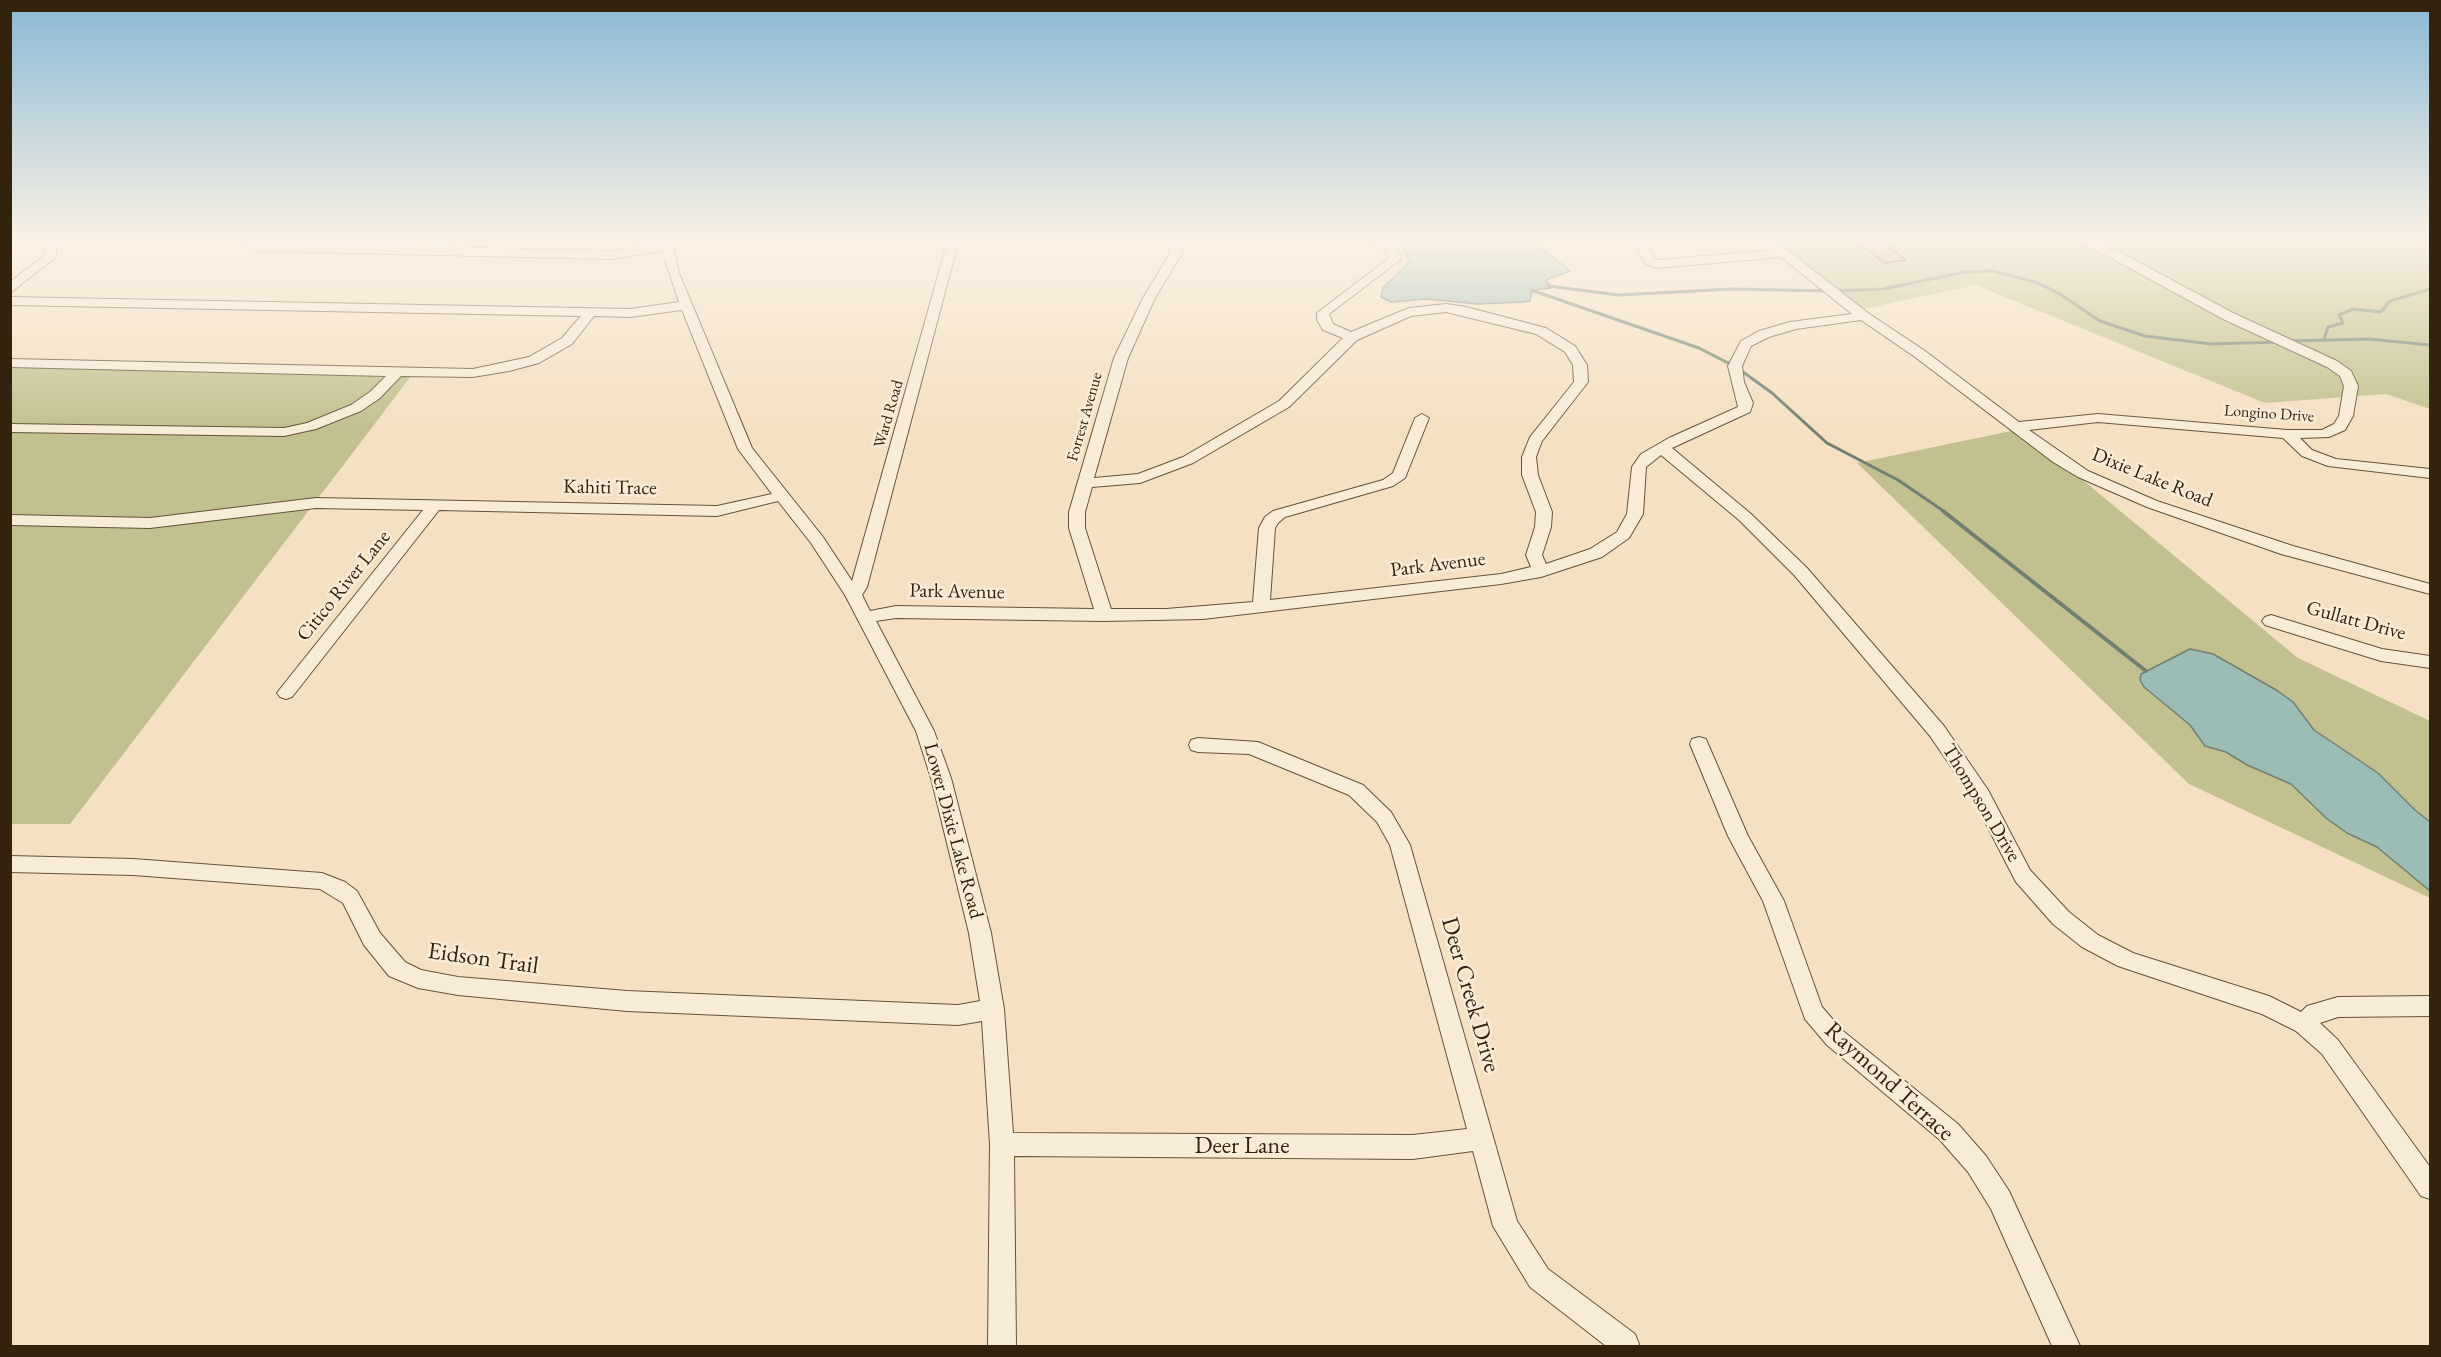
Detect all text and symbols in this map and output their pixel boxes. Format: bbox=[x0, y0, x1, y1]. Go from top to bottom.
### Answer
street label: Forrest Avenue bbox=[1063, 370, 1107, 464]
street label: Ward Road bbox=[870, 378, 908, 450]
street label: Longino Drive bbox=[2223, 401, 2315, 427]
street label: Dixie Lake Road bbox=[2088, 443, 2216, 513]
street label: Kahiti Trace bbox=[563, 475, 657, 501]
street label: Citico River Lane bbox=[292, 526, 396, 646]
street label: Park Avenue bbox=[1389, 547, 1487, 583]
street label: Park Avenue bbox=[909, 579, 1005, 605]
street label: Gullatt Drive bbox=[2304, 596, 2408, 646]
street label: Thompson Drive bbox=[1936, 740, 2026, 866]
street label: Lower Dixie Lake Road bbox=[918, 741, 988, 921]
street label: Deer Creek Drive bbox=[1434, 914, 1506, 1076]
street label: Eidson Trail bbox=[426, 937, 540, 981]
street label: Raymond Terrace bbox=[1818, 1016, 1960, 1148]
street label: Deer Lane bbox=[1194, 1132, 1290, 1160]

